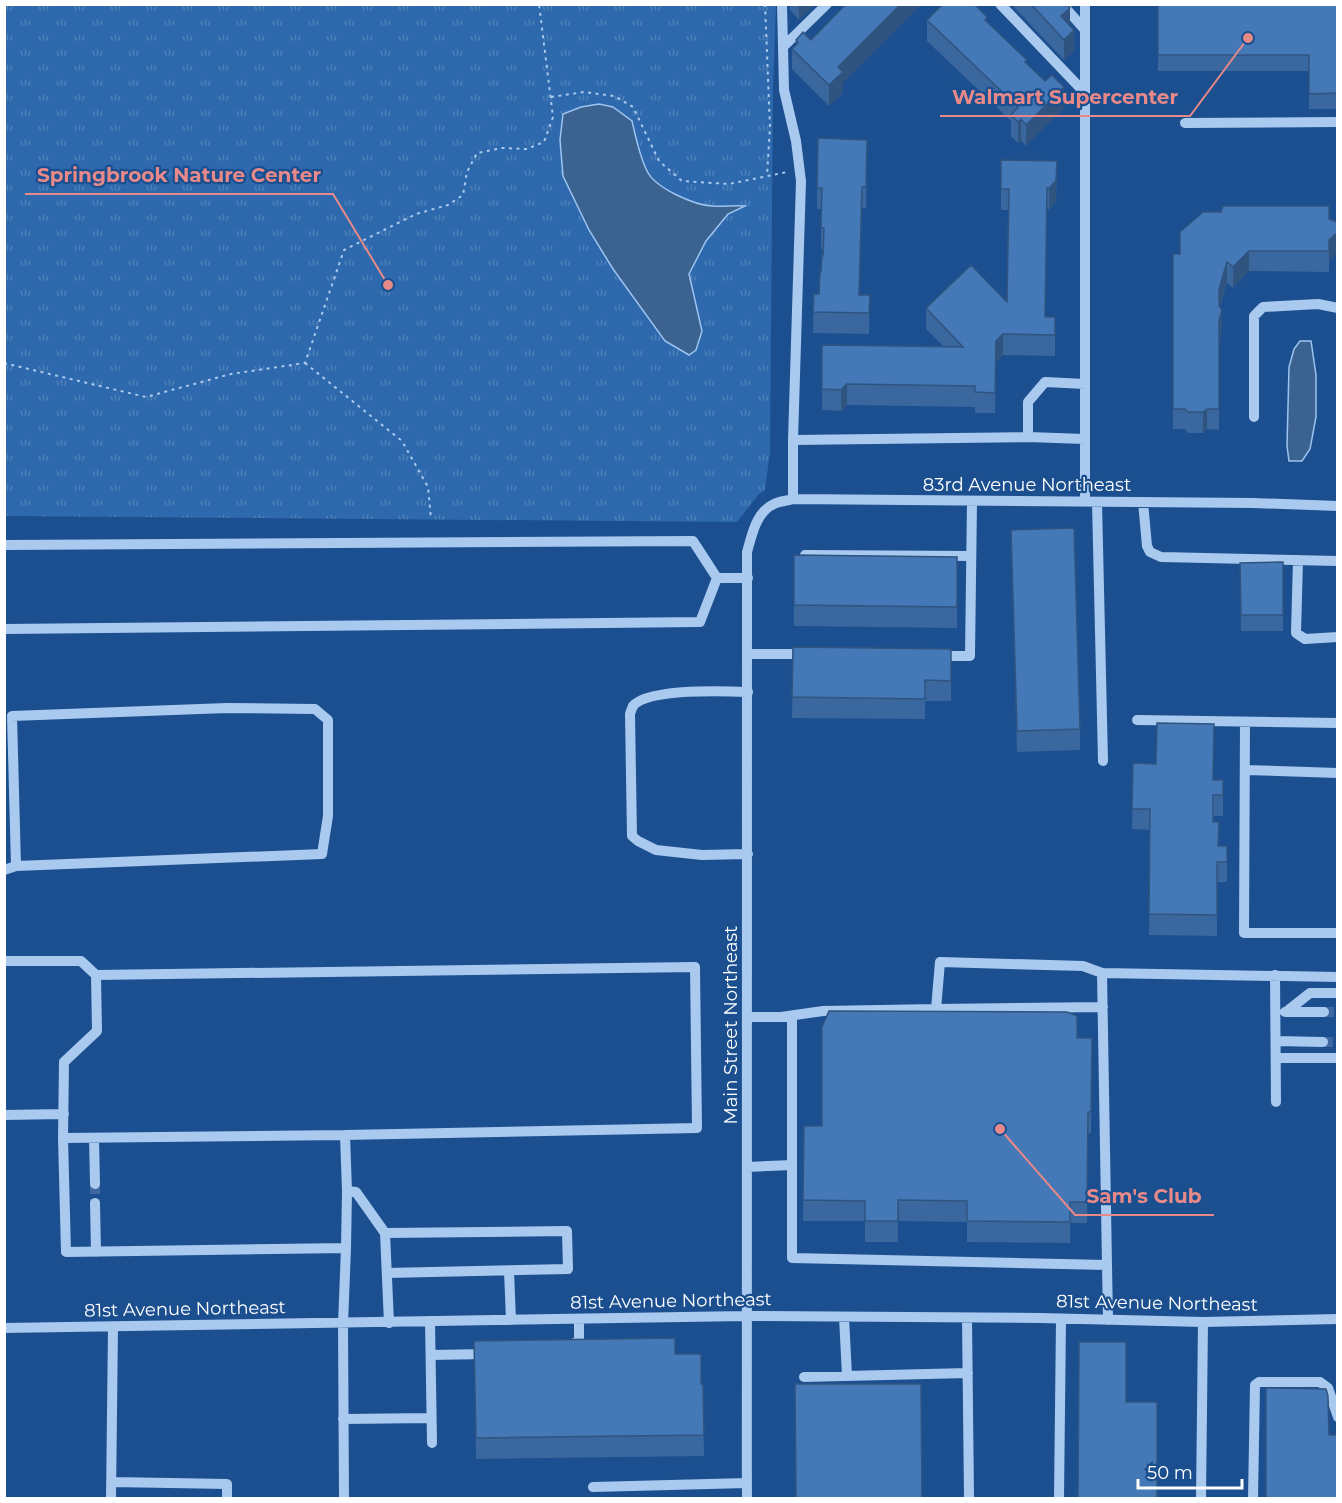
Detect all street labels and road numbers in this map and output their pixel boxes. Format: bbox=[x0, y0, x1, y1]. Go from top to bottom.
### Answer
street label: 83rd Avenue Northeast bbox=[923, 474, 1131, 496]
street label: Main Street Northeast bbox=[720, 926, 742, 1124]
street label: 81st Avenue Northeast bbox=[570, 1288, 772, 1314]
street label: 81st Avenue Northeast bbox=[1056, 1290, 1258, 1316]
street label: 81st Avenue Northeast bbox=[84, 1296, 286, 1322]

